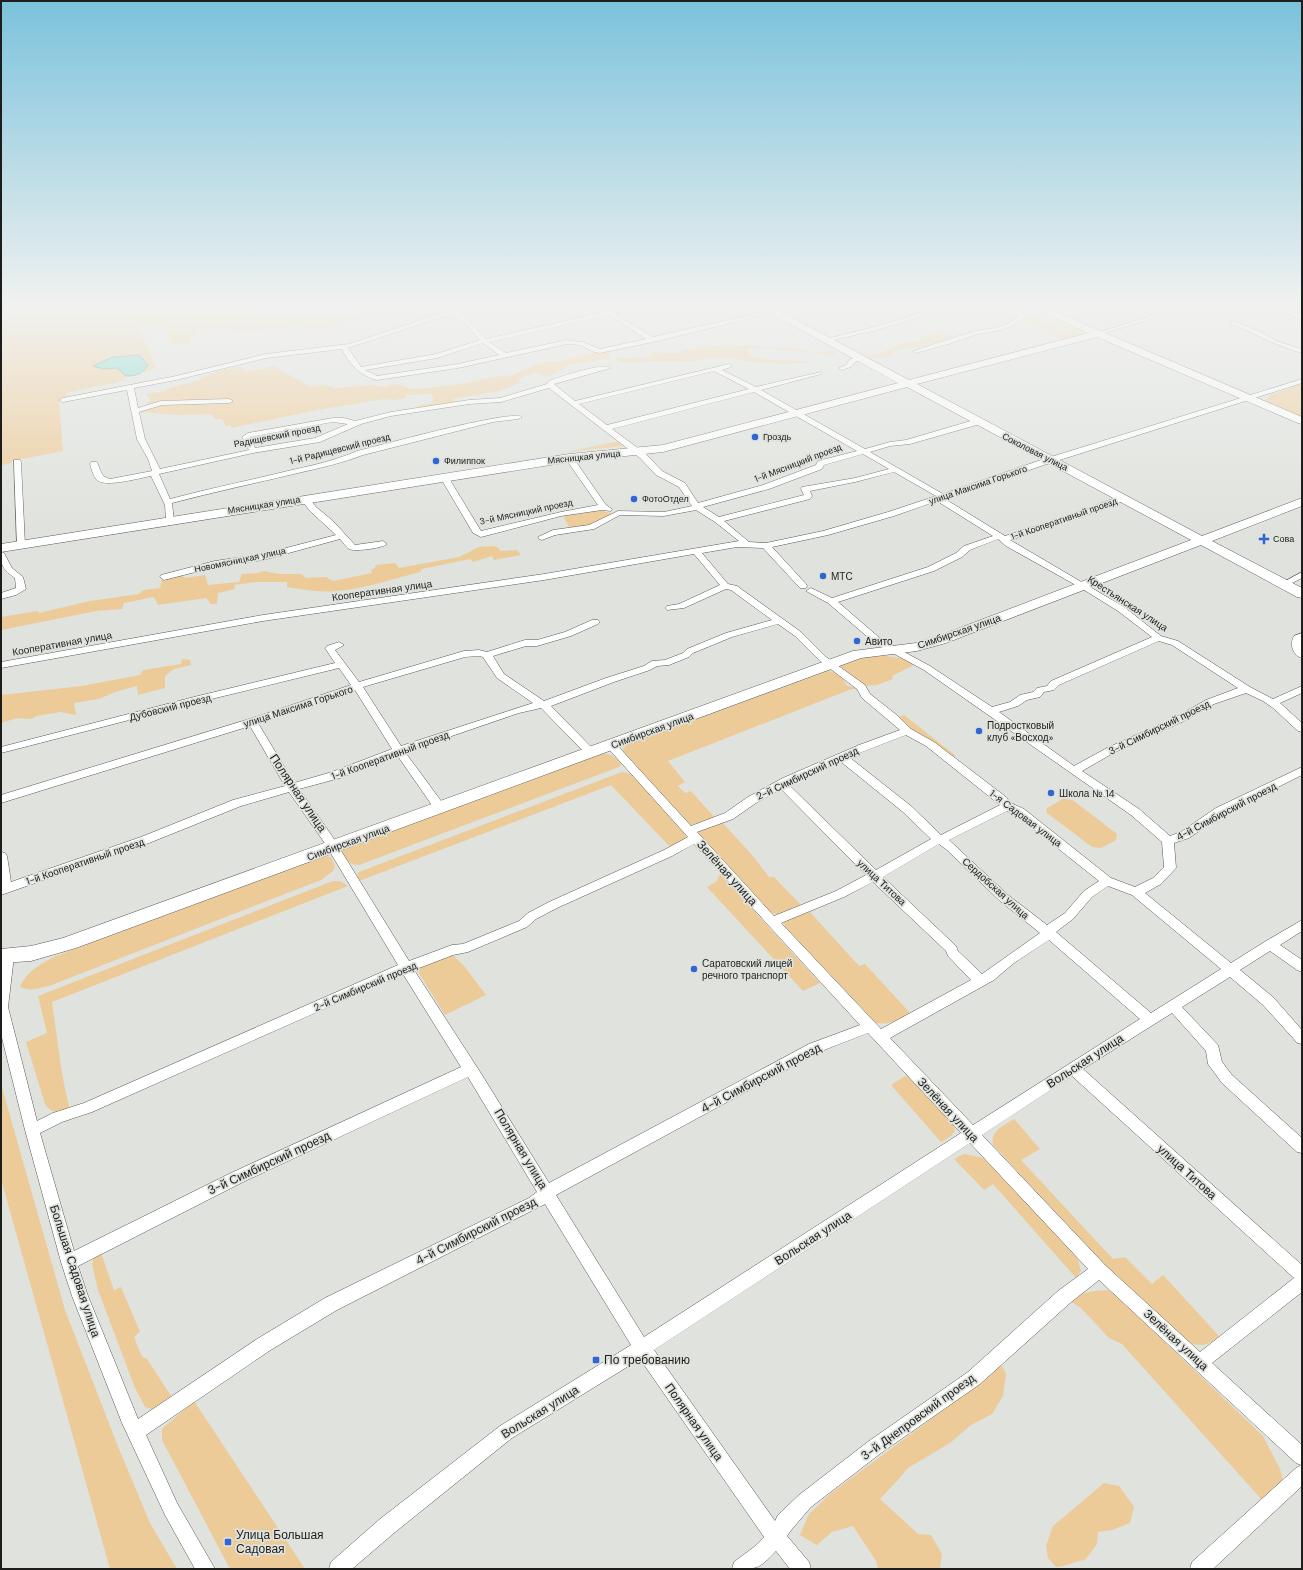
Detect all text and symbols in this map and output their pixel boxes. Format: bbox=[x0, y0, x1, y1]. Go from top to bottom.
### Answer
street label: Радищевский проезд bbox=[233, 422, 322, 450]
street label: Соколовая улица bbox=[1000, 430, 1070, 474]
street label: 1-й Радищевский проезд bbox=[289, 431, 392, 467]
place label: Гроздь bbox=[763, 431, 791, 443]
marker: Гроздь bbox=[750, 432, 760, 442]
street label: 1-й Мясницкий проезд bbox=[753, 441, 844, 485]
street label: Мясницкая улица bbox=[547, 447, 621, 467]
place label: Филиппок bbox=[444, 455, 485, 467]
marker: Филиппок bbox=[431, 456, 441, 466]
street label: улица Максима Горького bbox=[927, 463, 1029, 507]
street label: Мясницкая улица bbox=[227, 493, 301, 517]
place label: ФотоОтдел bbox=[642, 493, 689, 505]
marker: ФотоОтдел bbox=[629, 494, 639, 504]
street label: 1-й Кооперативный проезд bbox=[1009, 495, 1119, 543]
street label: 3-й Мясницкий проезд bbox=[478, 496, 574, 528]
marker: Сова bbox=[1258, 533, 1270, 545]
place label: Сова bbox=[1273, 533, 1294, 545]
street label: Новомясницкая улица bbox=[193, 544, 287, 576]
place label: МТС bbox=[831, 570, 853, 583]
marker: МТС bbox=[818, 571, 828, 581]
street label: Крестьянская улица bbox=[1085, 573, 1171, 635]
street label: Кооперативная улица bbox=[331, 577, 433, 604]
street label: Симбирская улица bbox=[916, 611, 1003, 652]
street label: Кооперативная улица bbox=[11, 628, 113, 659]
place label: Авито bbox=[865, 635, 893, 648]
marker: Авито bbox=[852, 636, 862, 646]
street label: улица Максима Горького bbox=[242, 682, 355, 730]
street label: Дубовский проезд bbox=[128, 691, 213, 724]
street label: 3-й Симбирский проезд bbox=[1106, 697, 1212, 758]
street label: Симбирская улица bbox=[609, 709, 696, 751]
place label: Подростковый клуб «Восход» bbox=[987, 719, 1054, 744]
marker: Подростковый клуб «Восход» bbox=[974, 726, 984, 736]
street label: 1-й Кооперативный проезд bbox=[330, 728, 451, 783]
street label: 2-й Симбирский проезд bbox=[754, 744, 860, 803]
street label: Полярная улица bbox=[266, 751, 330, 836]
street label: 4-й Симбирский проезд bbox=[1174, 779, 1279, 843]
street label: 1-я Садовая улица bbox=[987, 787, 1065, 850]
place label: Школа № 14 bbox=[1059, 787, 1115, 800]
marker: Школа № 14 bbox=[1046, 788, 1056, 798]
street label: Симбирская улица bbox=[305, 821, 392, 863]
street label: 1-й Кооперативный проезд bbox=[24, 835, 146, 888]
street label: Зелёная улица bbox=[693, 837, 761, 909]
street label: Сердобская улица bbox=[959, 855, 1032, 922]
street label: улица Титова bbox=[854, 856, 909, 909]
place label: Саратовский лицей речного транспорт bbox=[702, 957, 792, 982]
street label: 2-й Симбирский проезд bbox=[311, 959, 419, 1014]
marker: Саратовский лицей речного транспорт bbox=[689, 964, 699, 974]
street label: Вольская улица bbox=[1044, 1030, 1127, 1092]
street label: 4-й Симбирский проезд bbox=[698, 1040, 824, 1116]
street label: Зелёная улица bbox=[914, 1074, 982, 1146]
street label: Полярная улица bbox=[491, 1106, 552, 1192]
street label: 3-й Симбирский проезд bbox=[205, 1128, 333, 1198]
street label: улица Титова bbox=[1154, 1141, 1220, 1203]
street label: 4-й Симбирский проезд bbox=[413, 1194, 539, 1268]
street label: Большая Садовая улица bbox=[46, 1203, 104, 1340]
street label: Вольская улица bbox=[772, 1207, 855, 1269]
street label: Зелёная улица bbox=[1140, 1306, 1212, 1374]
place label: По требованию bbox=[604, 1352, 690, 1368]
marker: По требованию bbox=[591, 1355, 601, 1365]
street label: 3-й Днепровский проезд bbox=[858, 1370, 978, 1464]
street label: Полярная улица bbox=[661, 1380, 727, 1464]
street label: Вольская улица bbox=[498, 1382, 582, 1442]
place label: Улица Большая Садовая bbox=[236, 1527, 324, 1557]
marker: Улица Большая Садовая bbox=[223, 1537, 233, 1547]

